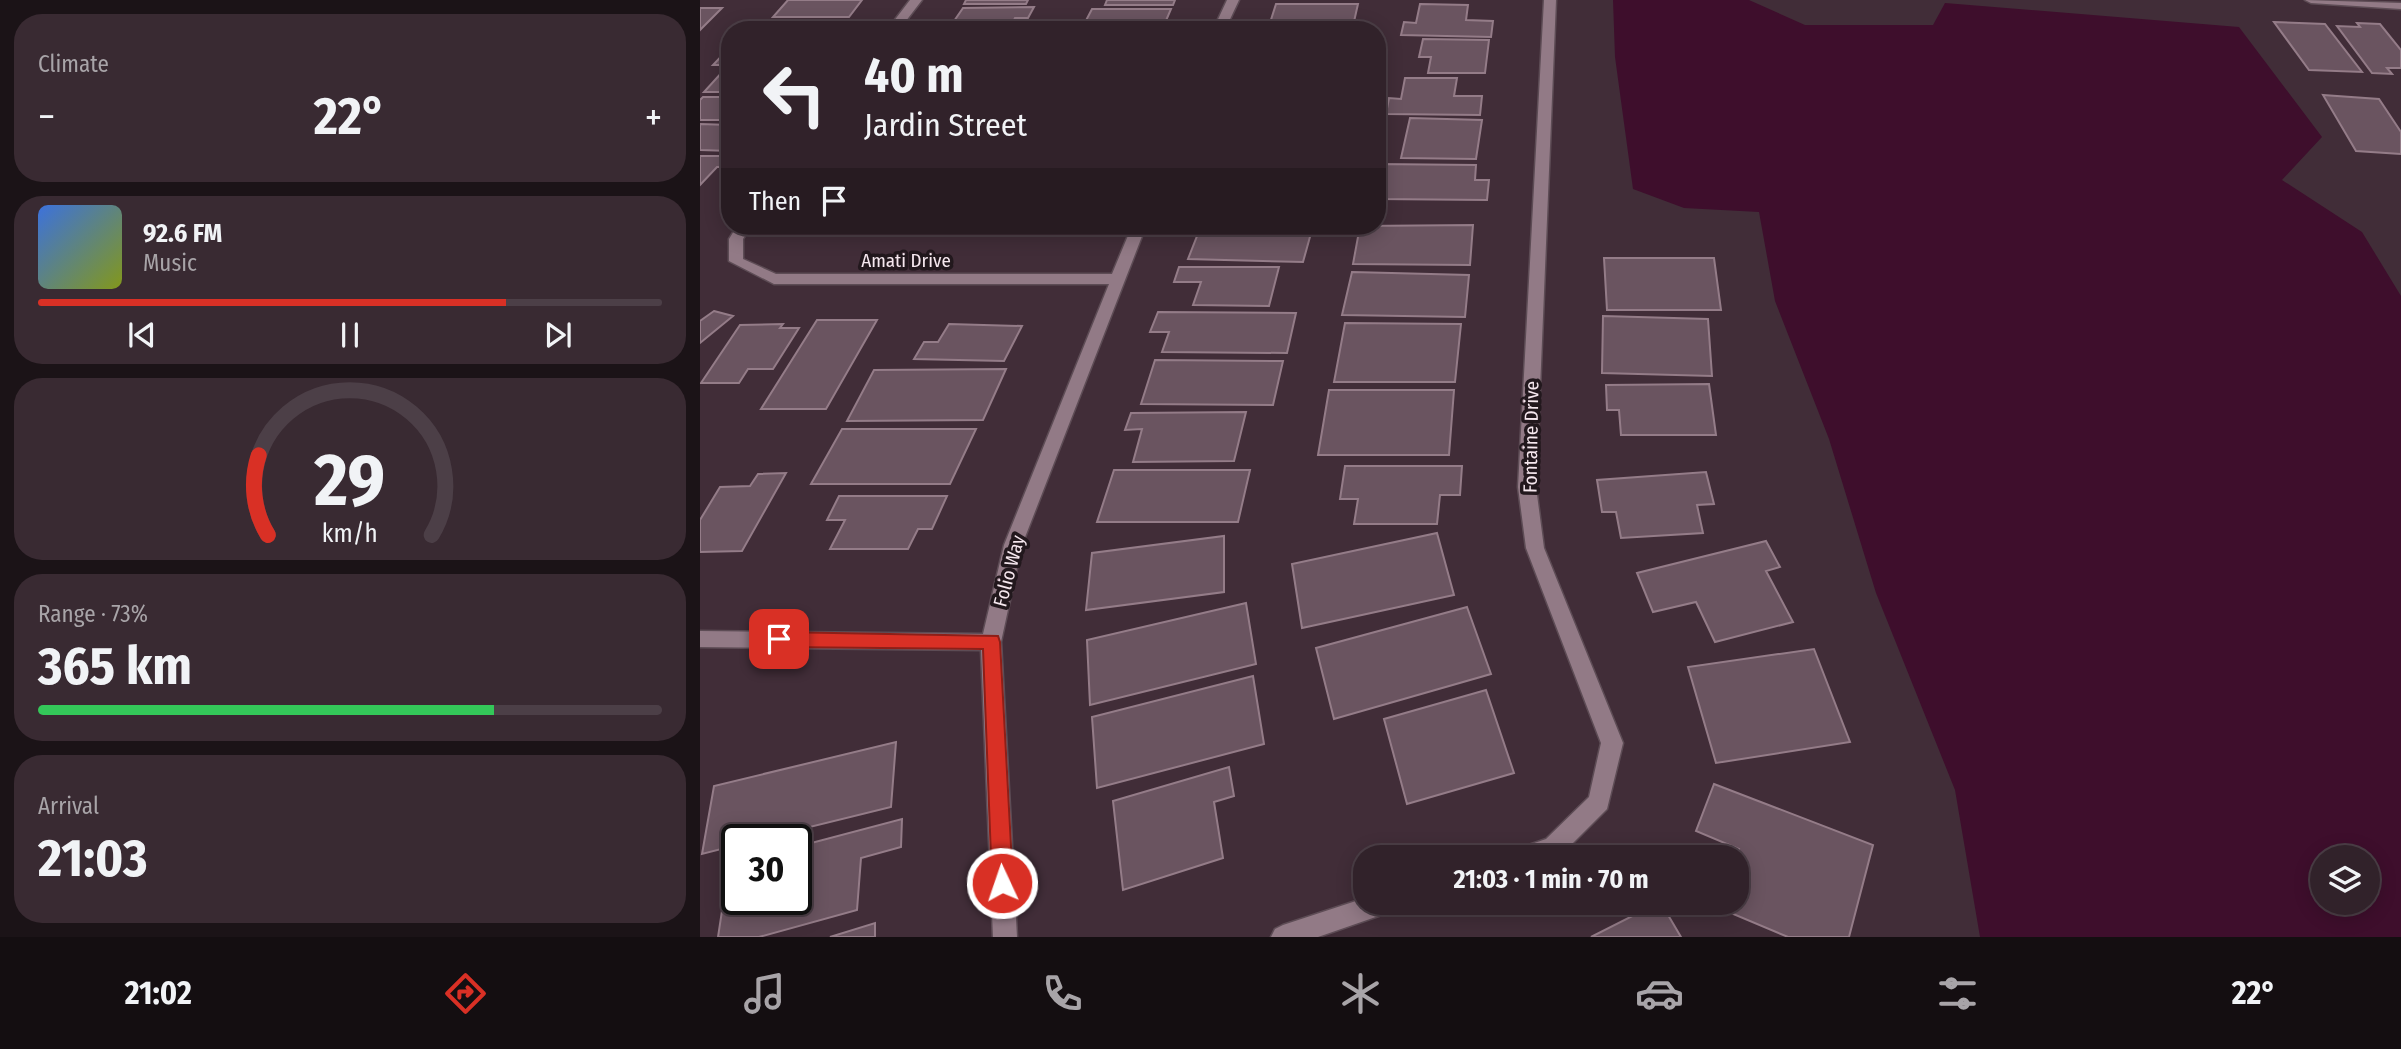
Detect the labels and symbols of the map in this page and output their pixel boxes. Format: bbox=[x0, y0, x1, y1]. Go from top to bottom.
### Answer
street label: Amati Drive bbox=[861, 249, 951, 272]
street label: Fontaine Drive bbox=[1519, 381, 1543, 493]
street label: Folio Way bbox=[988, 532, 1030, 609]
pin bbox=[749, 609, 809, 669]
speed limit sign: 30 bbox=[721, 824, 812, 915]
position arrow bbox=[965, 846, 1039, 920]

